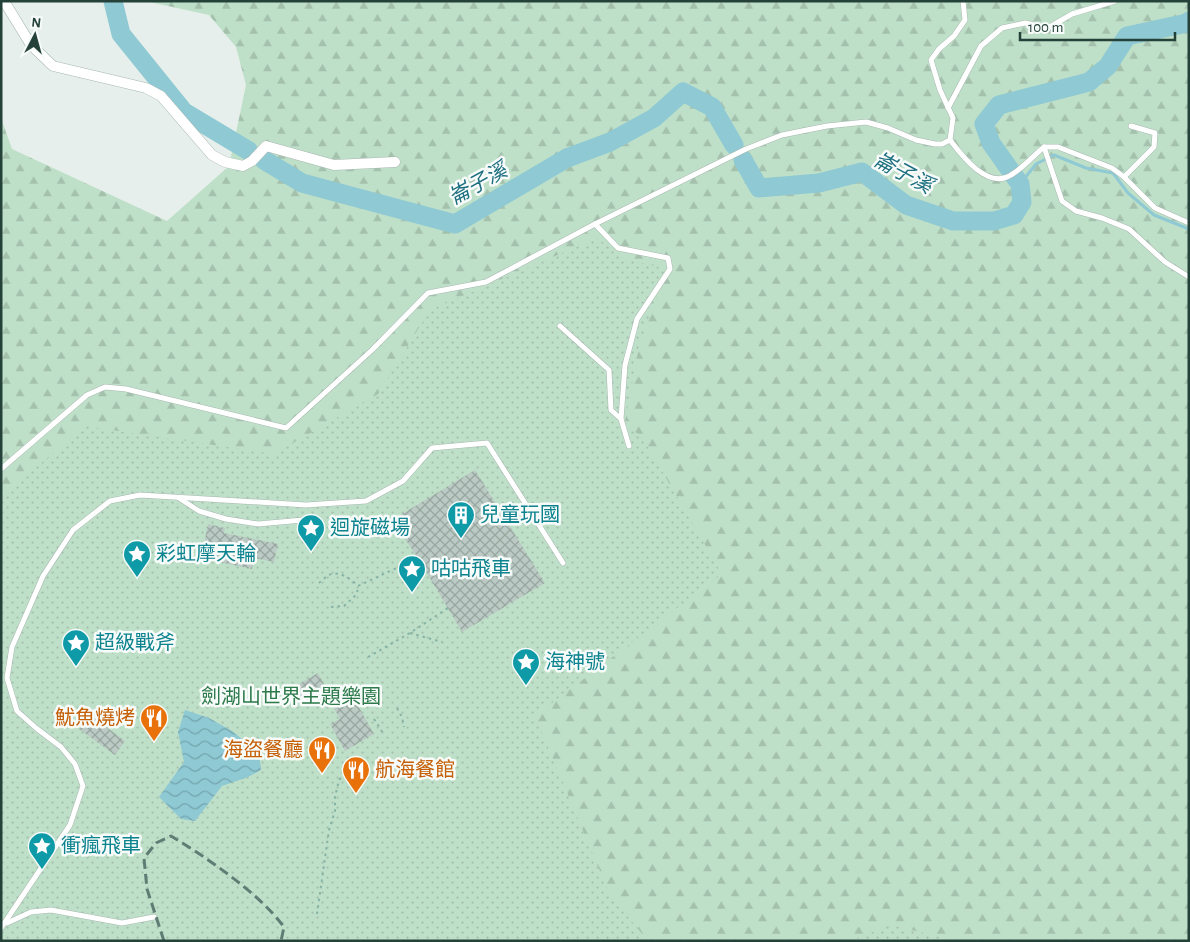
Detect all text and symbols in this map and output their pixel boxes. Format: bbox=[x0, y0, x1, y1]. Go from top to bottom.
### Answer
north arrow bbox=[10, 10, 60, 60]
scale bar bbox=[1020, 10, 1175, 42]
text: N bbox=[31, 16, 42, 31]
text: 100 m bbox=[1028, 20, 1063, 35]
water label: 崙子溪 bbox=[870, 148, 939, 198]
water label: 崙子溪 bbox=[445, 157, 513, 208]
building icon: 兒童玩國 bbox=[446, 500, 476, 539]
place label: 兒童玩國 bbox=[480, 504, 560, 525]
place icon: 迴旋磁場 bbox=[296, 513, 326, 552]
place label: 迴旋磁場 bbox=[330, 516, 410, 538]
place icon: 彩虹摩天輪 bbox=[122, 539, 152, 578]
place label: 彩虹摩天輪 bbox=[156, 542, 256, 564]
place icon: 咕咕飛車 bbox=[397, 554, 427, 593]
place label: 咕咕飛車 bbox=[431, 558, 511, 579]
place icon: 超級戰斧 bbox=[61, 628, 91, 667]
place label: 超級戰斧 bbox=[95, 632, 175, 653]
place icon: 海神號 bbox=[511, 647, 541, 686]
place label: 海神號 bbox=[545, 651, 605, 672]
park label: 劍湖山世界主題樂園 bbox=[201, 685, 381, 707]
restaurant icon: 魷魚燒烤 bbox=[139, 703, 169, 742]
place label: 魷魚燒烤 bbox=[55, 707, 135, 728]
restaurant icon: 海盜餐廳 bbox=[307, 735, 337, 774]
place label: 海盜餐廳 bbox=[223, 739, 303, 760]
restaurant icon: 航海餐館 bbox=[341, 755, 371, 794]
place label: 航海餐館 bbox=[375, 758, 455, 780]
place icon: 衝瘋飛車 bbox=[27, 831, 57, 870]
place label: 衝瘋飛車 bbox=[61, 835, 141, 856]

